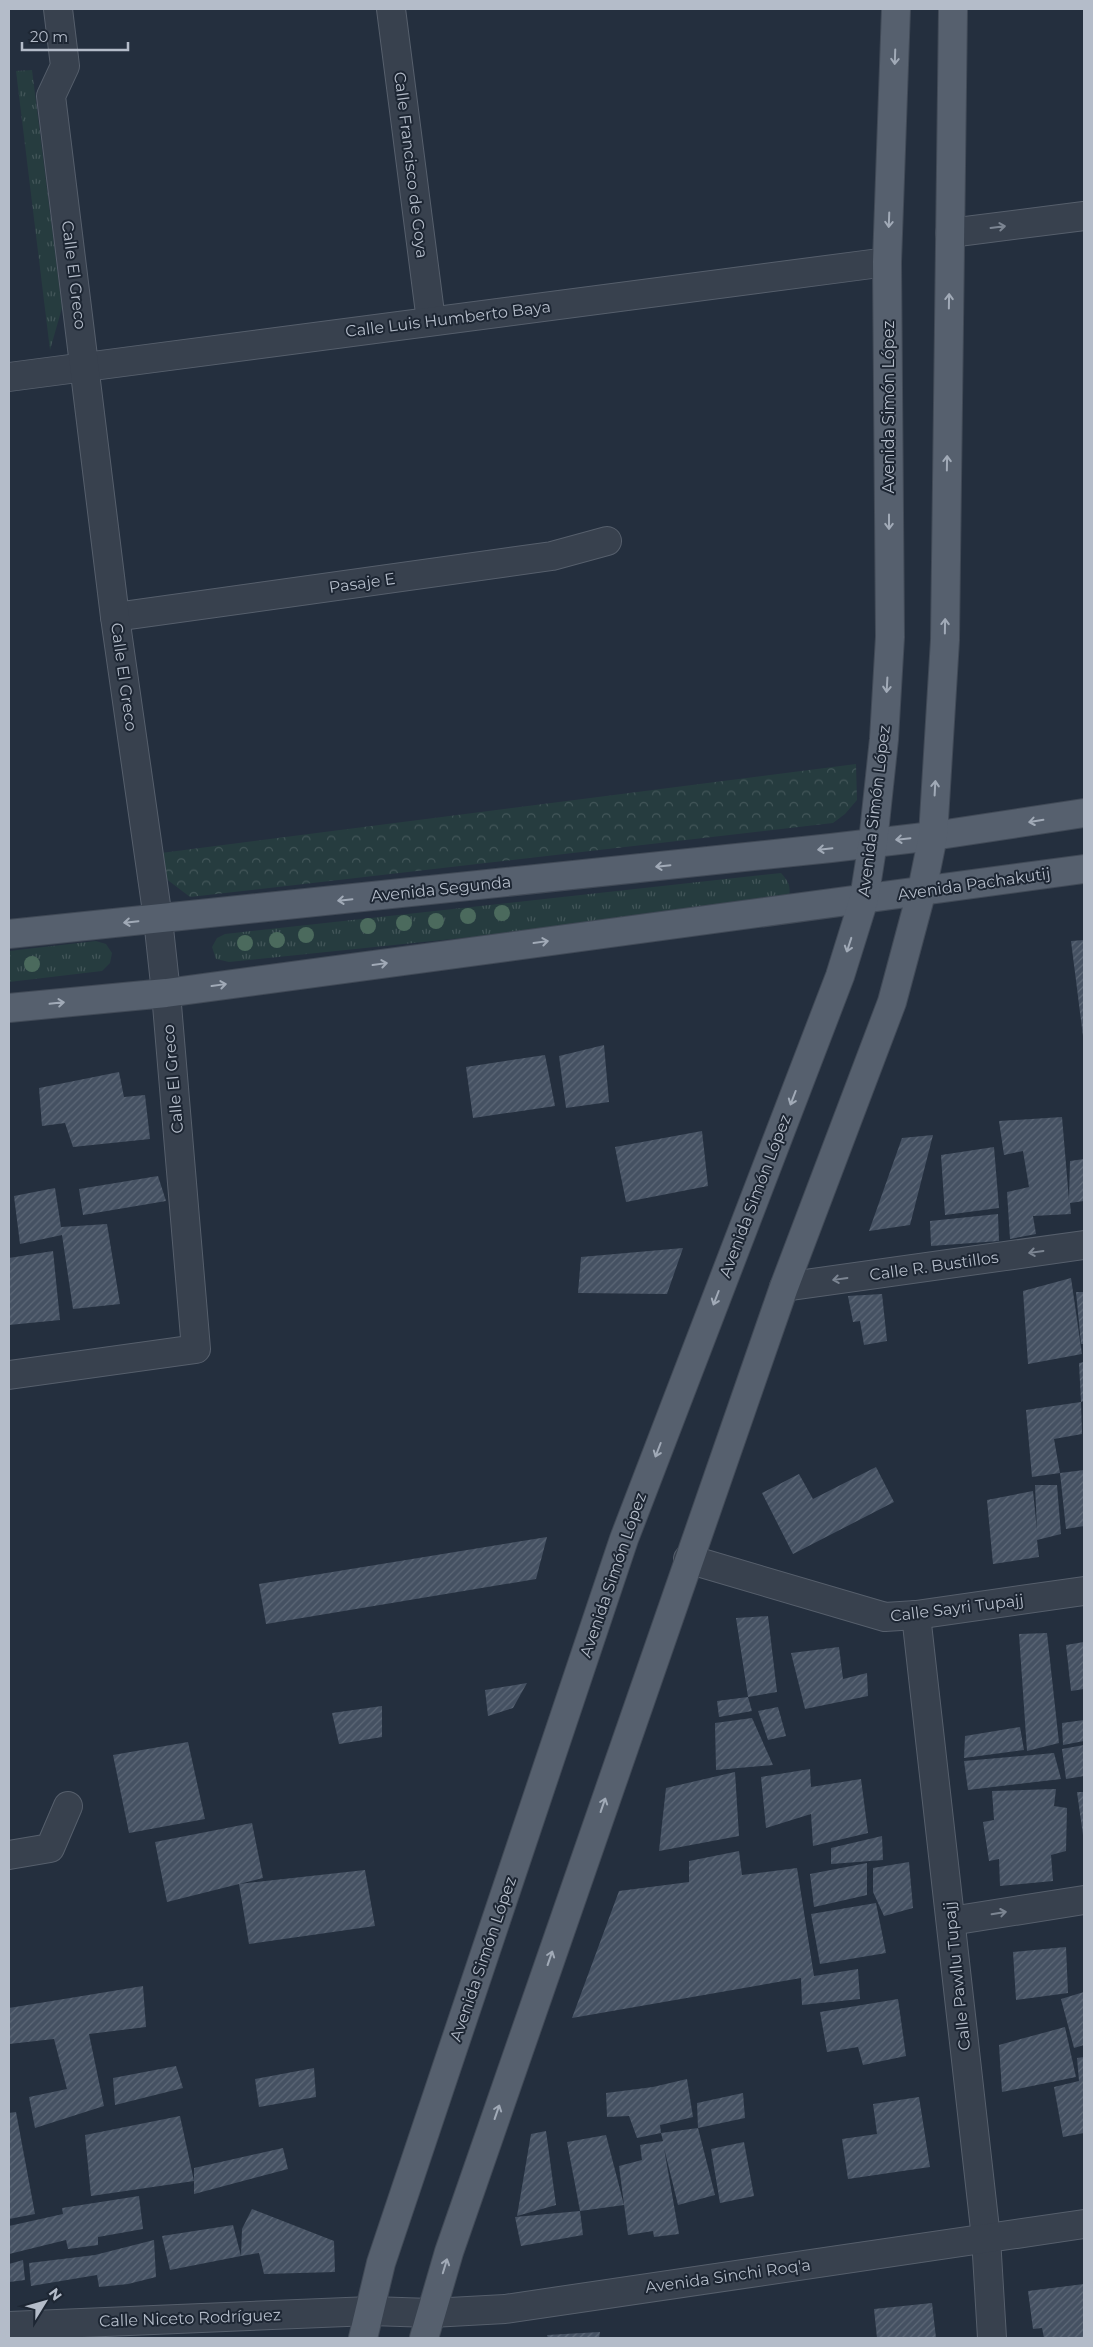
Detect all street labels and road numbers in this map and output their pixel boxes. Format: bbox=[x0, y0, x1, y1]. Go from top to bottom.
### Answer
street label: Calle Francisco de Goya bbox=[390, 71, 432, 259]
street label: Calle El Greco bbox=[58, 220, 90, 330]
street label: Calle Luis Humberto Baya bbox=[344, 297, 552, 341]
street label: Avenida Simón López bbox=[879, 321, 898, 493]
street label: Pasaje E bbox=[328, 569, 396, 597]
street label: Calle El Greco bbox=[107, 621, 141, 733]
street label: Avenida Simón López bbox=[854, 724, 894, 898]
street label: Avenida Pachakutij bbox=[896, 864, 1052, 904]
street label: Avenida Segunda bbox=[370, 872, 512, 906]
street label: Calle El Greco bbox=[159, 1024, 187, 1134]
street label: Avenida Simón López bbox=[715, 1112, 795, 1280]
street label: Calle R. Bustillos bbox=[868, 1248, 1000, 1284]
street label: Avenida Simón López bbox=[576, 1490, 650, 1660]
street label: Calle Sayri Tupajj bbox=[889, 1590, 1025, 1626]
street label: Avenida Simón López bbox=[446, 1874, 520, 2044]
street label: Calle Pawllu Tupajj bbox=[940, 1900, 974, 2052]
street label: Avenida Sinchi Roq'a bbox=[644, 2255, 812, 2297]
street label: Calle Niceto Rodríguez bbox=[99, 2305, 281, 2331]

